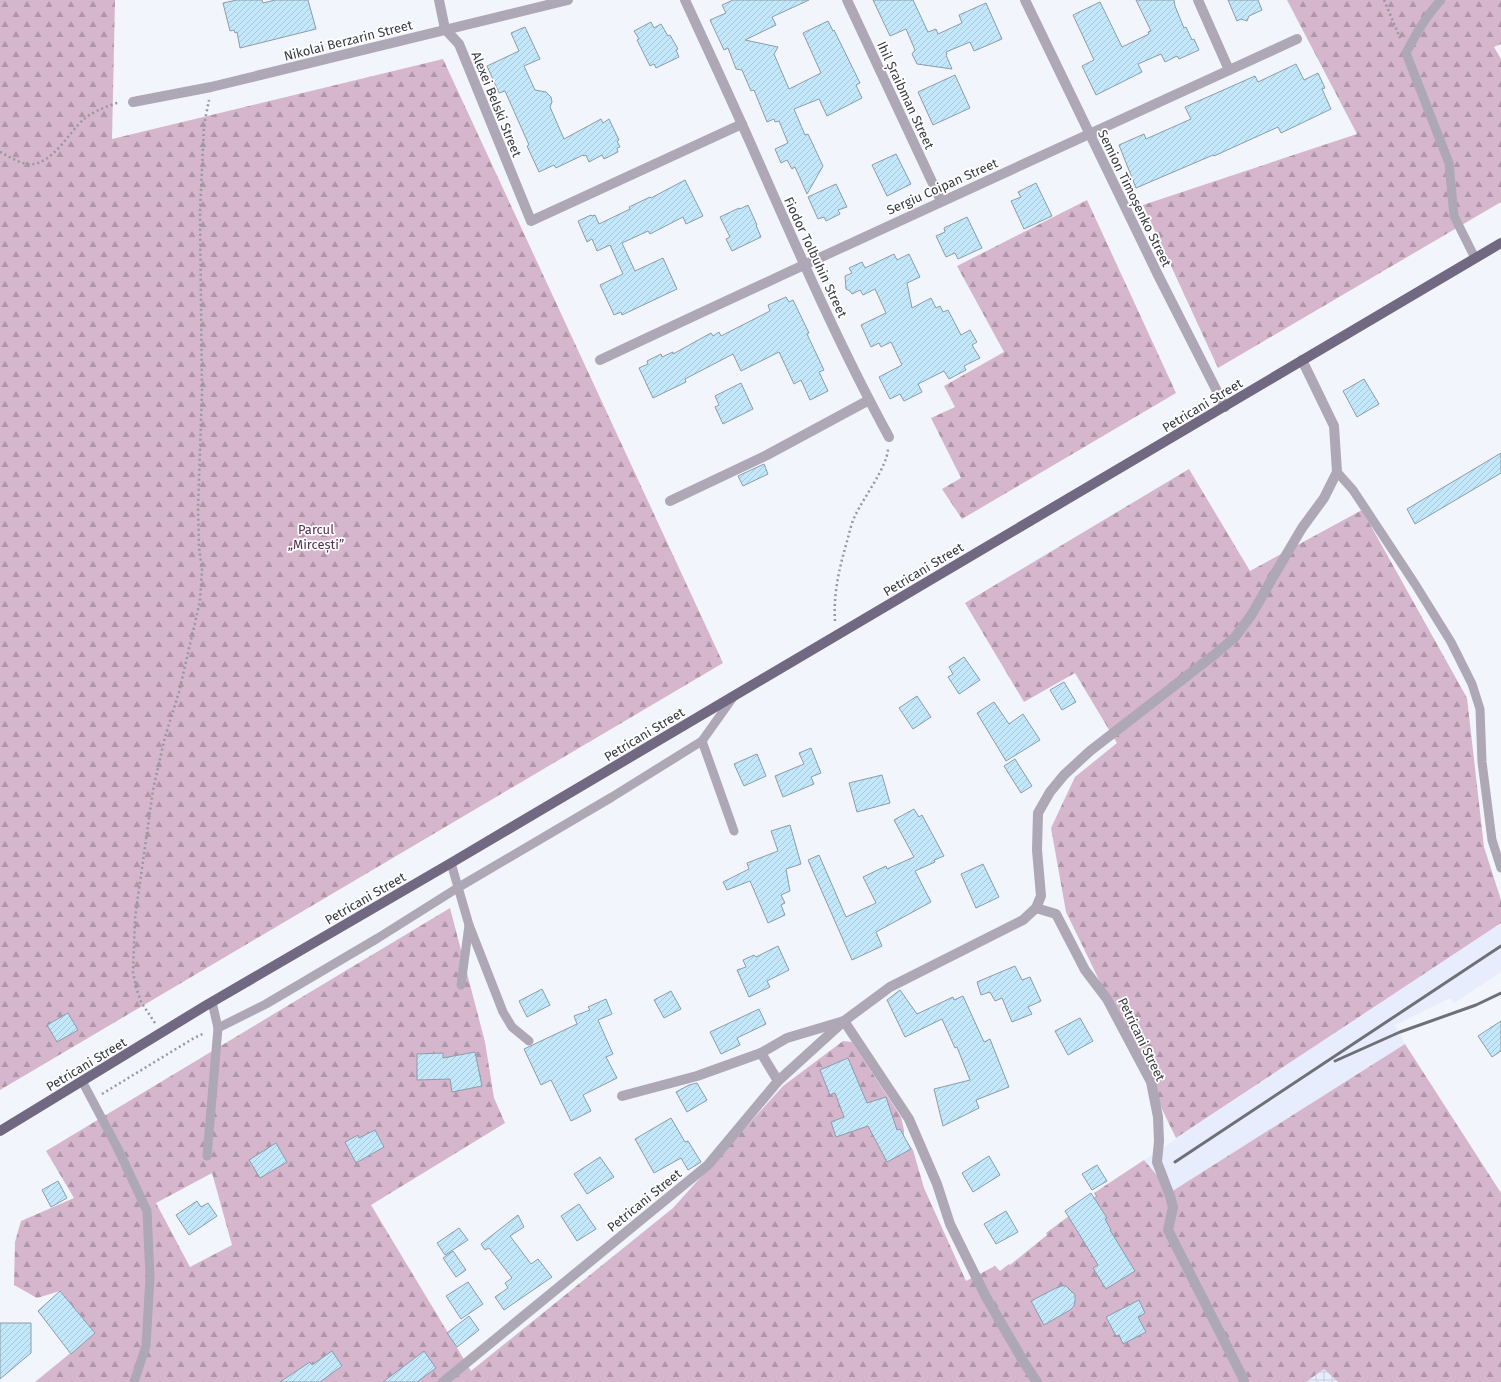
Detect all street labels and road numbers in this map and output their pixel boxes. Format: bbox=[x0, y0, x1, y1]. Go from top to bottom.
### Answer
street label: Nikolai Berzarin Street bbox=[282, 17, 414, 64]
street label: Ihil Șraibman Street bbox=[873, 39, 937, 152]
street label: Alexei Belski Street bbox=[469, 49, 525, 159]
street label: Semion Timoșenko Street bbox=[1094, 127, 1174, 270]
street label: Sergiu Coipan Street bbox=[884, 155, 1000, 218]
street label: Fiodor Tolbuhin Street bbox=[781, 195, 850, 320]
street label: Petricani Street bbox=[1159, 375, 1245, 435]
street label: Petricani Street bbox=[880, 539, 966, 599]
street label: Petricani Street bbox=[601, 704, 687, 764]
street label: Petricani Street bbox=[322, 869, 409, 928]
street label: Petricani Street bbox=[1115, 995, 1168, 1084]
street label: Petricani Street bbox=[43, 1034, 129, 1094]
street label: Petricani Street bbox=[604, 1166, 685, 1235]

